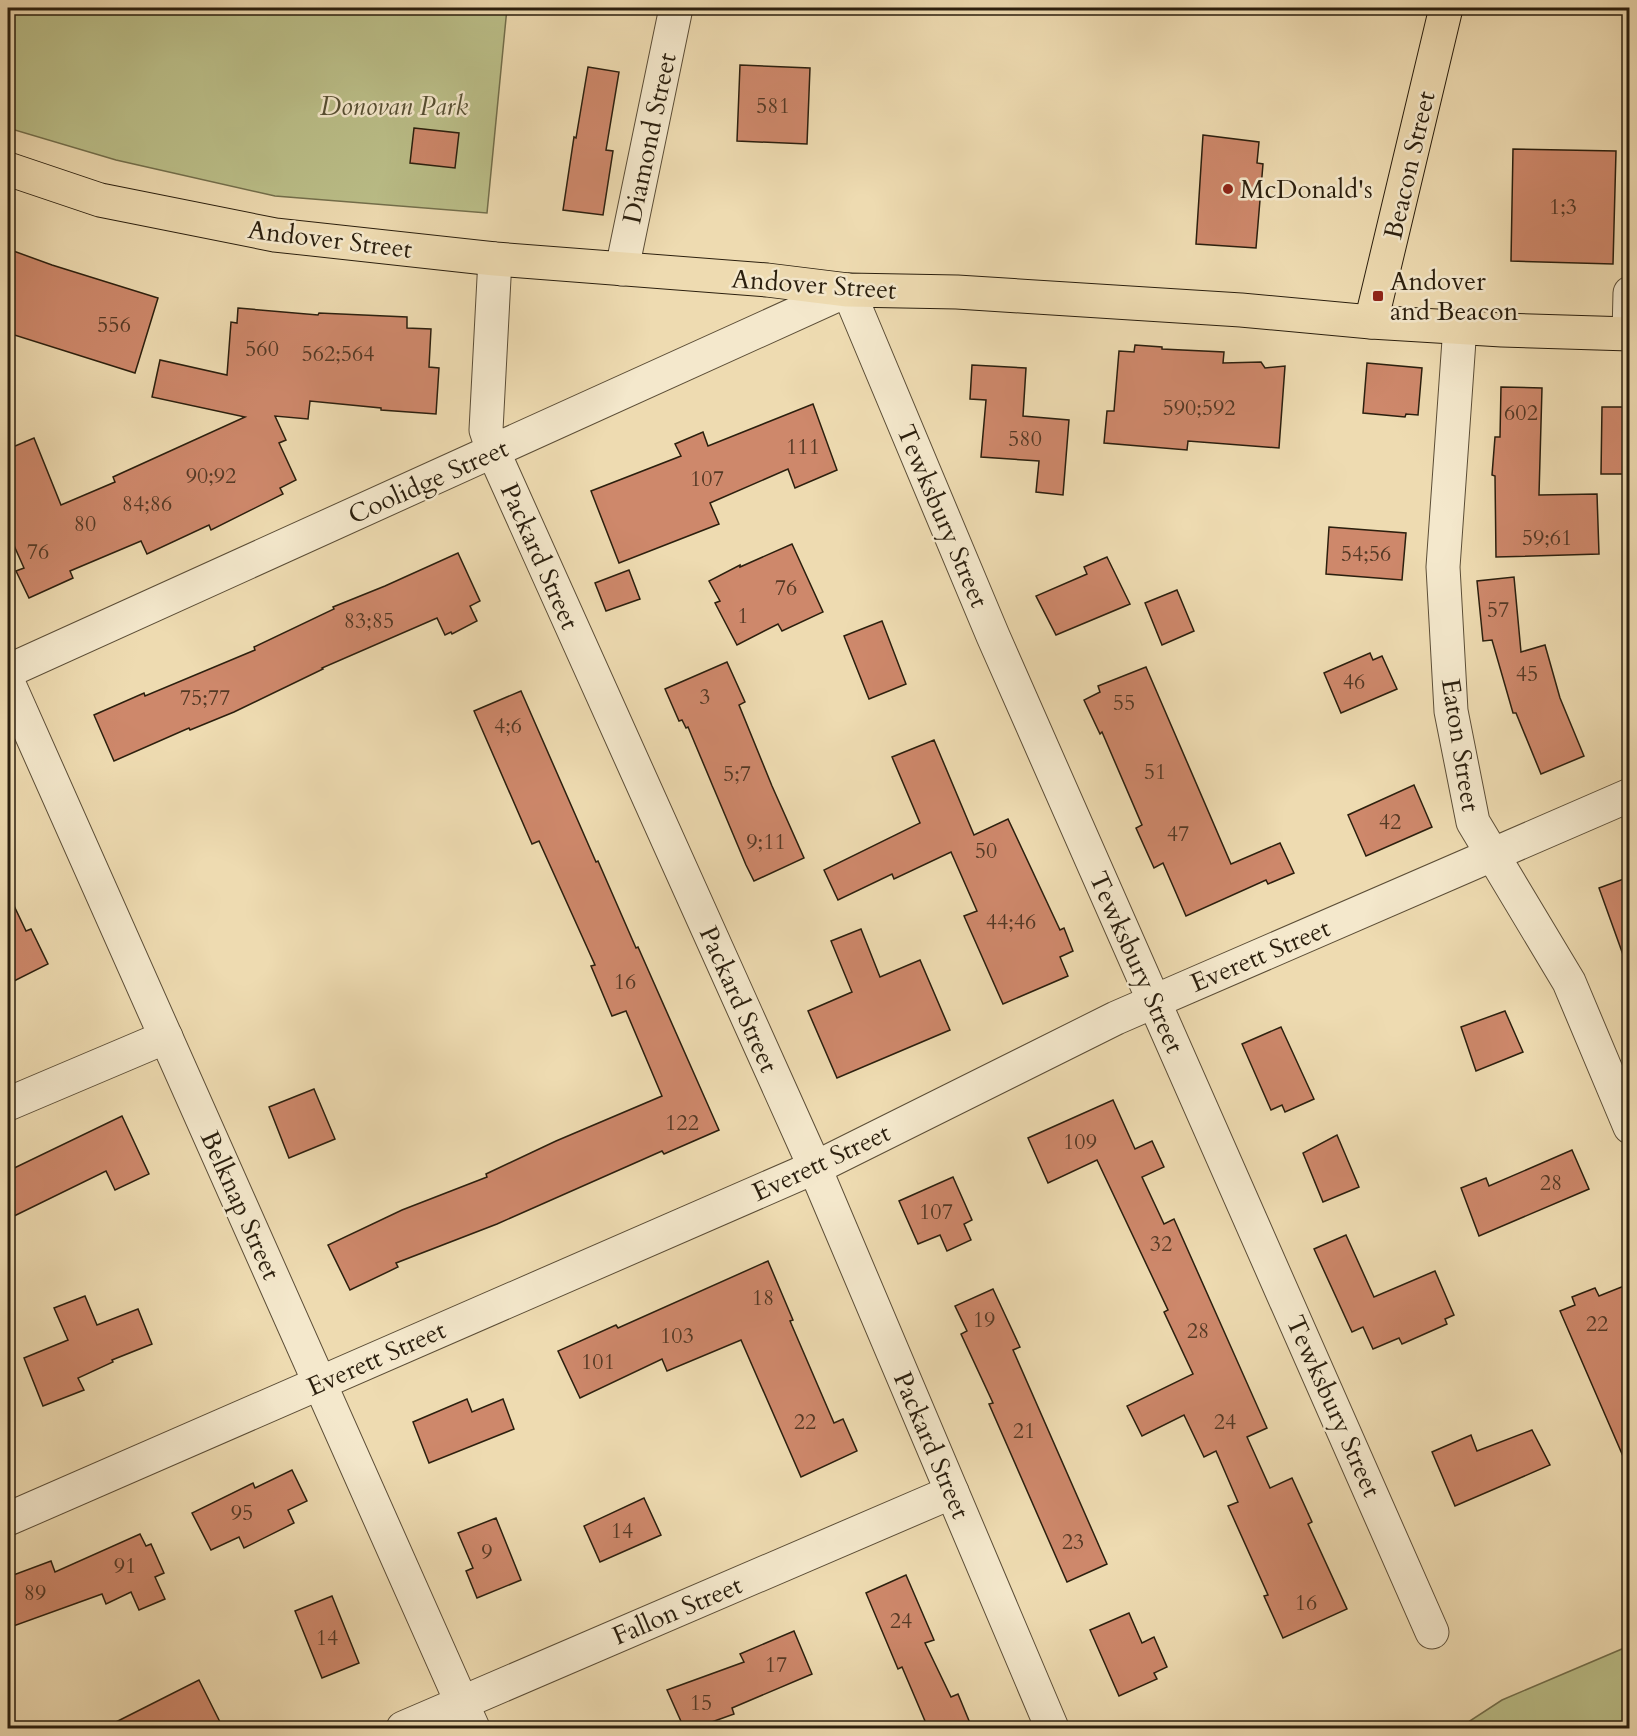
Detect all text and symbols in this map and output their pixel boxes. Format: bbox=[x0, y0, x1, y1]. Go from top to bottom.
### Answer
street label: Diamond Street bbox=[614, 49, 685, 227]
street label: Beacon Street bbox=[1375, 88, 1444, 243]
park label: Donovan Park bbox=[320, 89, 468, 124]
house number: 581 bbox=[756, 91, 790, 121]
place label: McDonald's bbox=[1240, 172, 1373, 207]
marker: McDonald's bbox=[1221, 182, 1235, 196]
house number: 1;3 bbox=[1549, 192, 1577, 222]
street label: Andover Street bbox=[246, 212, 414, 267]
street label: Andover Street bbox=[730, 261, 898, 308]
place label: Andover and Beacon bbox=[1390, 264, 1518, 329]
marker: Andover and Beacon bbox=[1371, 289, 1385, 303]
house number: 556 bbox=[97, 310, 131, 340]
house number: 560 bbox=[245, 334, 279, 364]
house number: 562;564 bbox=[301, 339, 375, 369]
house number: 590;592 bbox=[1162, 393, 1236, 423]
house number: 602 bbox=[1504, 398, 1538, 428]
street label: Tewksbury Street bbox=[888, 419, 997, 613]
house number: 580 bbox=[1008, 424, 1042, 454]
street label: Coolidge Street bbox=[343, 431, 514, 532]
house number: 111 bbox=[786, 432, 820, 462]
house number: 90;92 bbox=[186, 461, 236, 491]
house number: 107 bbox=[690, 464, 724, 494]
street label: Packard Street bbox=[492, 478, 587, 635]
house number: 84;86 bbox=[122, 489, 172, 519]
house number: 80 bbox=[74, 509, 96, 539]
house number: 59;61 bbox=[1522, 523, 1572, 553]
house number: 76 bbox=[27, 537, 49, 567]
house number: 54;56 bbox=[1341, 539, 1391, 569]
house number: 76 bbox=[775, 573, 797, 603]
house number: 57 bbox=[1487, 595, 1509, 625]
house number: 1 bbox=[737, 601, 749, 631]
house number: 83;85 bbox=[344, 606, 394, 636]
house number: 45 bbox=[1516, 659, 1538, 689]
house number: 46 bbox=[1343, 667, 1365, 697]
street label: Eaton Street bbox=[1433, 676, 1488, 814]
house number: 3 bbox=[699, 682, 711, 712]
house number: 75;77 bbox=[180, 683, 230, 713]
house number: 55 bbox=[1113, 688, 1135, 718]
house number: 4;6 bbox=[494, 711, 522, 741]
house number: 51 bbox=[1144, 757, 1166, 787]
house number: 5;7 bbox=[723, 759, 751, 789]
house number: 42 bbox=[1379, 807, 1401, 837]
house number: 47 bbox=[1167, 819, 1189, 849]
house number: 9;11 bbox=[746, 827, 786, 857]
house number: 50 bbox=[975, 836, 997, 866]
street label: Tewksbury Street bbox=[1081, 866, 1192, 1059]
house number: 44;46 bbox=[986, 907, 1036, 937]
street label: Everett Street bbox=[1185, 910, 1335, 1001]
street label: Packard Street bbox=[691, 921, 786, 1078]
house number: 16 bbox=[614, 967, 636, 997]
house number: 122 bbox=[665, 1108, 699, 1138]
street label: Everett Street bbox=[747, 1115, 896, 1210]
street label: Belknap Street bbox=[192, 1125, 289, 1285]
house number: 109 bbox=[1063, 1127, 1097, 1157]
house number: 28 bbox=[1540, 1168, 1562, 1198]
house number: 107 bbox=[919, 1197, 953, 1227]
house number: 32 bbox=[1150, 1229, 1172, 1259]
house number: 18 bbox=[752, 1283, 774, 1313]
house number: 19 bbox=[973, 1305, 995, 1335]
house number: 22 bbox=[1586, 1309, 1608, 1339]
street label: Tewksbury Street bbox=[1278, 1310, 1389, 1503]
street label: Everett Street bbox=[301, 1312, 451, 1405]
house number: 28 bbox=[1187, 1316, 1209, 1346]
house number: 103 bbox=[660, 1321, 694, 1351]
house number: 101 bbox=[581, 1347, 615, 1377]
street label: Packard Street bbox=[885, 1366, 978, 1524]
house number: 22 bbox=[794, 1407, 816, 1437]
house number: 24 bbox=[1214, 1407, 1236, 1437]
house number: 21 bbox=[1013, 1416, 1035, 1446]
house number: 95 bbox=[231, 1498, 253, 1528]
house number: 14 bbox=[611, 1516, 633, 1546]
house number: 23 bbox=[1062, 1527, 1084, 1557]
house number: 9 bbox=[481, 1537, 493, 1567]
house number: 91 bbox=[114, 1551, 136, 1581]
street label: Fallon Street bbox=[607, 1567, 747, 1653]
house number: 89 bbox=[24, 1578, 46, 1608]
house number: 16 bbox=[1295, 1588, 1317, 1618]
house number: 24 bbox=[890, 1606, 912, 1636]
house number: 14 bbox=[316, 1623, 338, 1653]
house number: 17 bbox=[765, 1650, 787, 1680]
house number: 15 bbox=[690, 1688, 712, 1718]

